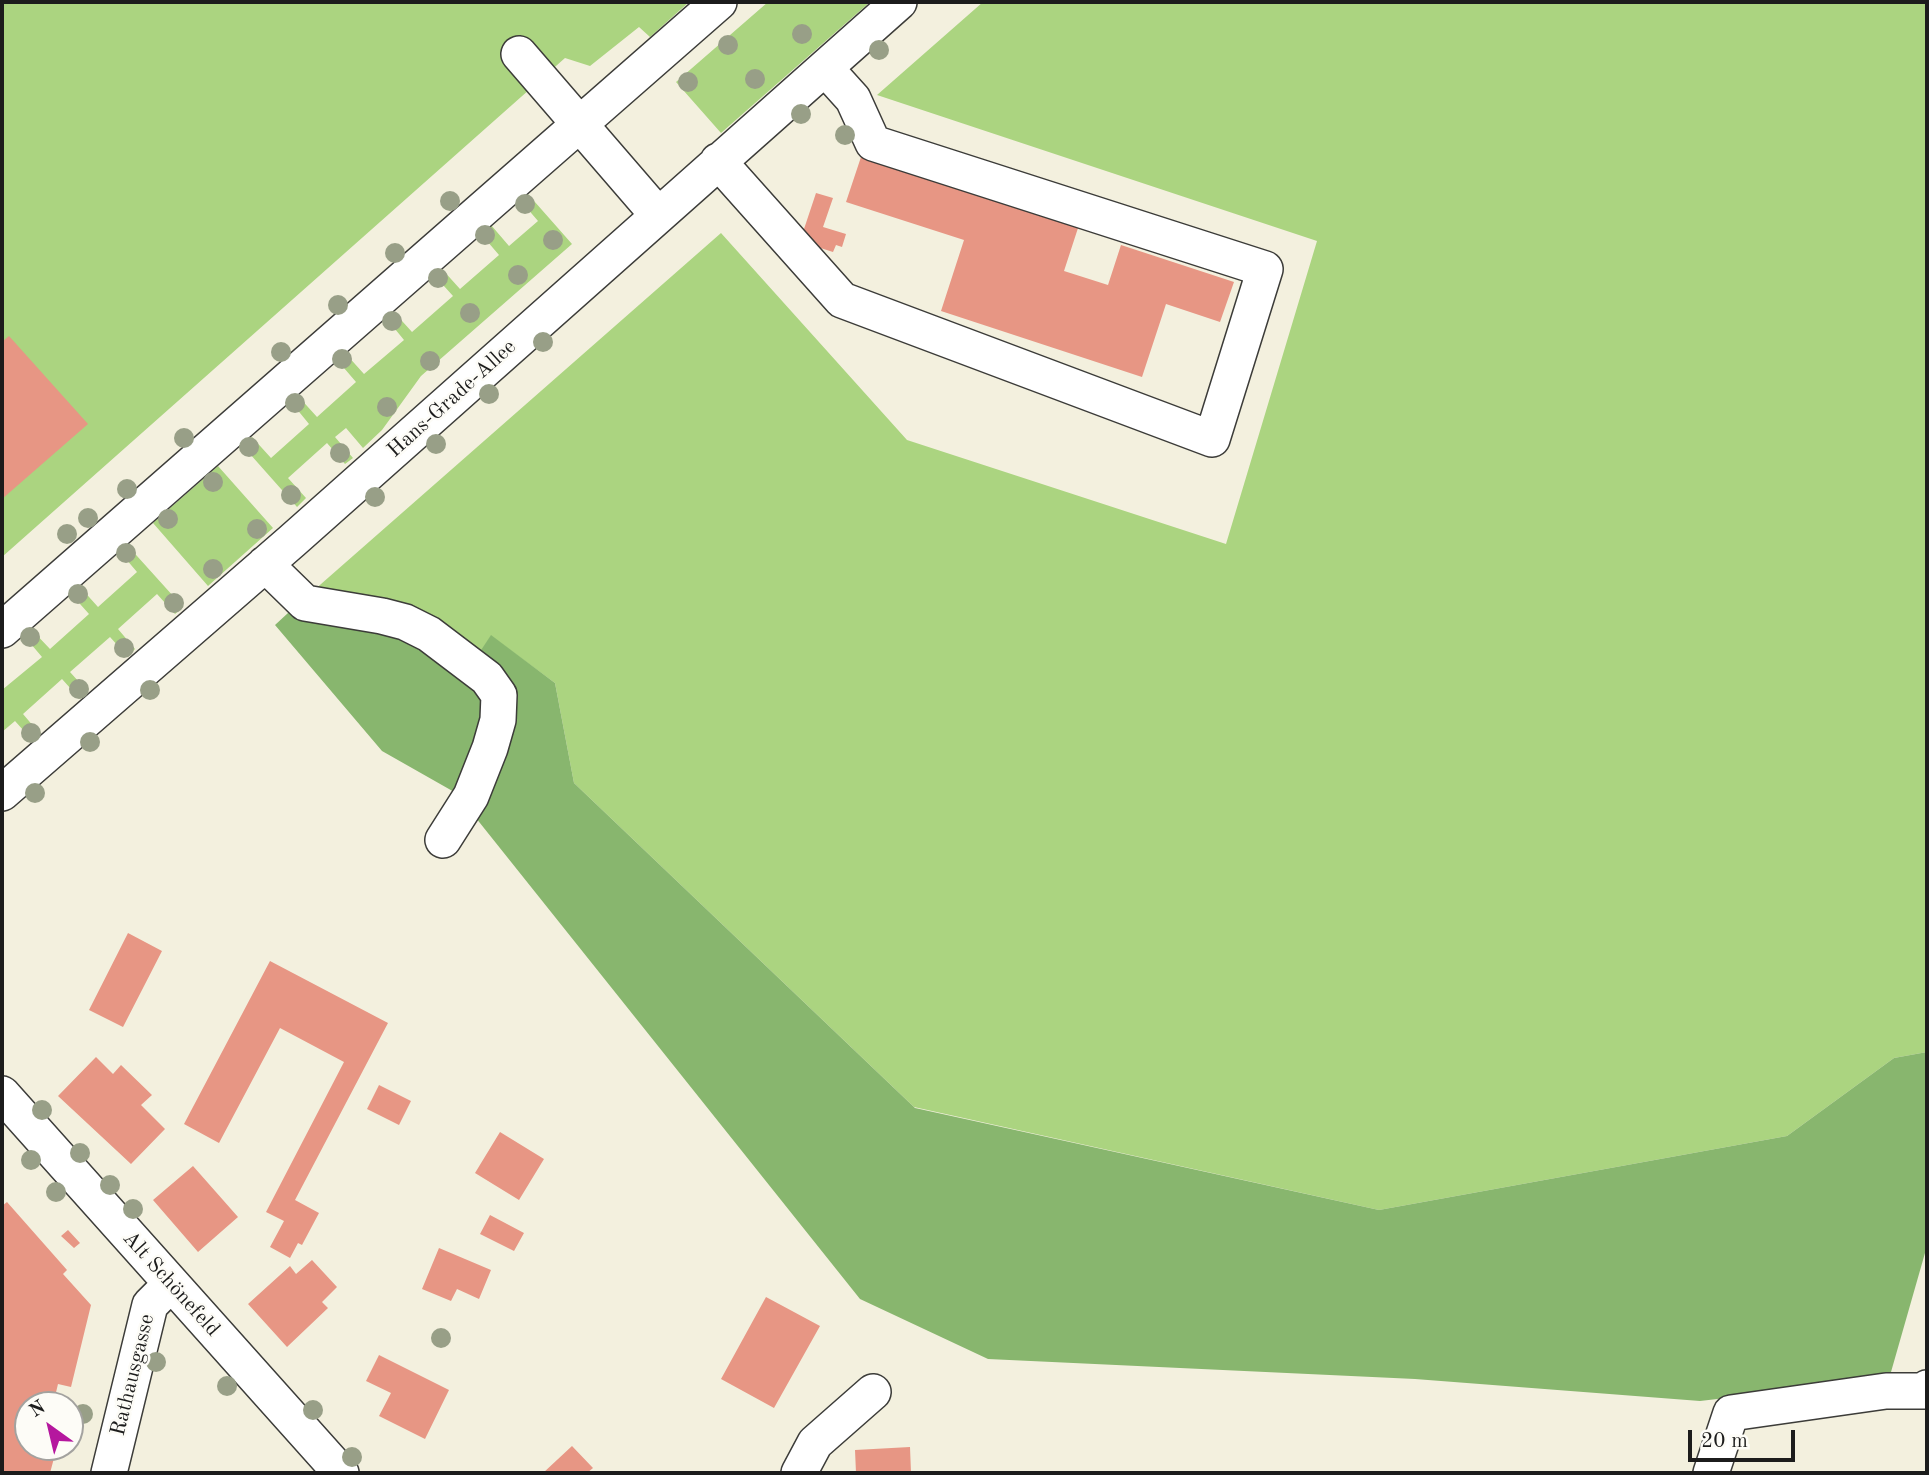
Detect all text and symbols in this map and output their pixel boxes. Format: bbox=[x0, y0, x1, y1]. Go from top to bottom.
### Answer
street label: Hans-Grade-Allee bbox=[383, 335, 521, 463]
street label: Alt Schönefeld bbox=[117, 1226, 225, 1342]
street label: Rathausgasse bbox=[106, 1312, 160, 1438]
north arrow bbox=[14, 1391, 84, 1461]
text: N bbox=[27, 1398, 49, 1422]
scale bar bbox=[1691, 1416, 1798, 1460]
text: 20 m bbox=[1701, 1431, 1748, 1452]

